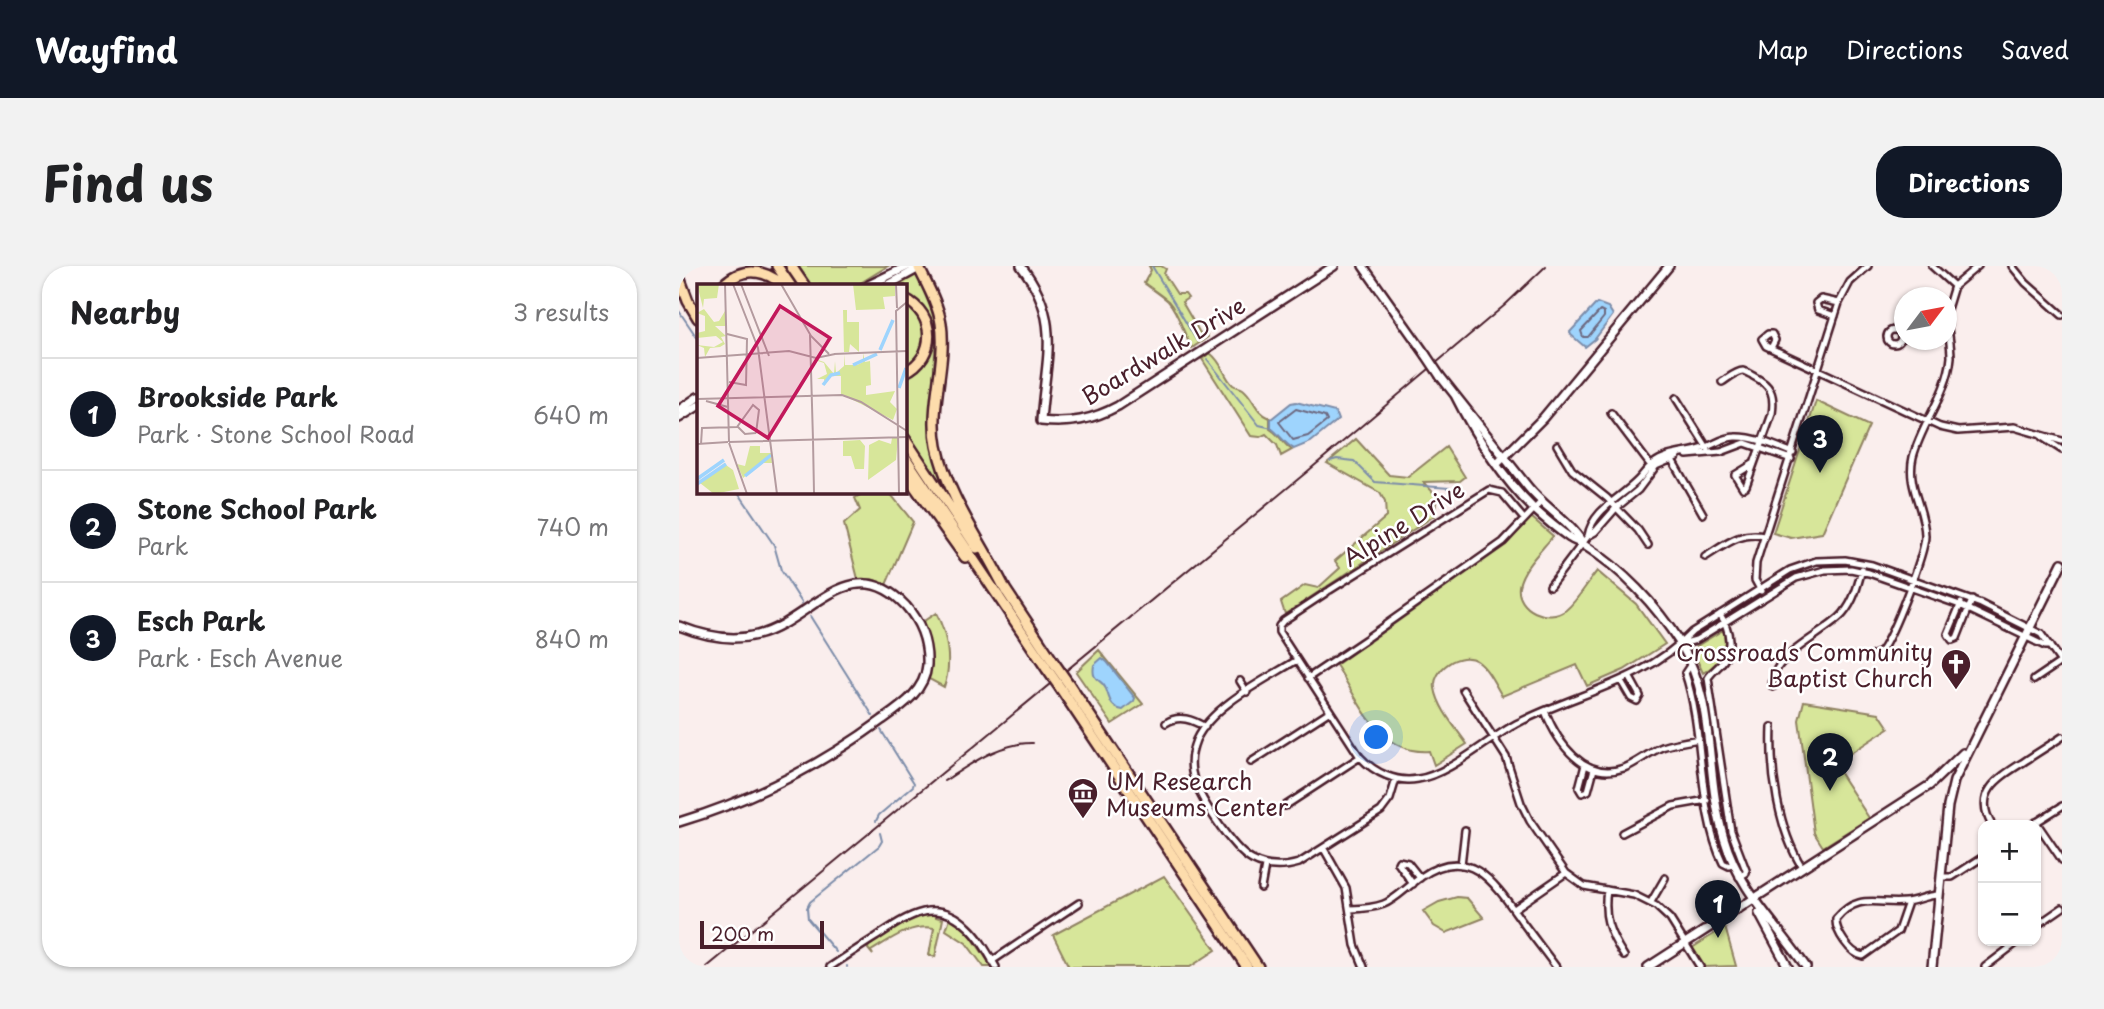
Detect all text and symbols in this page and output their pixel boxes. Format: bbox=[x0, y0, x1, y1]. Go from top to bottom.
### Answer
text: Wayfind bbox=[35, 24, 178, 74]
text: Map bbox=[1757, 31, 1808, 67]
text: Directions bbox=[1846, 31, 1963, 67]
text: Saved bbox=[2001, 31, 2069, 67]
text: Find us bbox=[42, 145, 213, 219]
button: Directions bbox=[1876, 146, 2062, 218]
inset map bbox=[697, 284, 907, 494]
street label: Boardwalk Drive bbox=[1074, 287, 1252, 413]
north arrow bbox=[1894, 287, 1957, 350]
text: Nearby bbox=[70, 289, 180, 334]
text: 3 results bbox=[513, 294, 609, 329]
text: Brookside Park bbox=[137, 377, 338, 416]
text: 1 bbox=[88, 397, 99, 432]
text: 640 m bbox=[533, 397, 609, 432]
pin: 3 bbox=[1797, 415, 1843, 473]
text: Park · Stone School Road bbox=[137, 416, 415, 451]
street label: Alpine Drive bbox=[1335, 472, 1471, 574]
text: Stone School Park bbox=[137, 489, 377, 528]
text: 2 bbox=[85, 509, 101, 544]
text: 740 m bbox=[537, 509, 609, 544]
text: Park bbox=[137, 528, 188, 563]
text: Esch Park bbox=[137, 601, 265, 640]
text: 3 bbox=[85, 621, 101, 656]
text: 840 m bbox=[535, 621, 609, 656]
place label: Crossroads Community Baptist Church bbox=[1676, 634, 1933, 695]
text: Park · Esch Avenue bbox=[137, 640, 343, 675]
church icon: Crossroads Community Baptist Church bbox=[1939, 647, 1973, 691]
your location bbox=[1359, 720, 1393, 754]
pin: 2 bbox=[1807, 733, 1853, 791]
place label: UM Research Museums Center bbox=[1106, 763, 1289, 824]
museum icon: UM Research Museums Center bbox=[1066, 776, 1100, 820]
map controls bbox=[1978, 820, 2041, 946]
button: + bbox=[1978, 820, 2041, 883]
pin: 1 bbox=[1695, 880, 1741, 938]
button: − bbox=[1978, 883, 2041, 946]
scale bar bbox=[700, 918, 824, 950]
text: 200 m bbox=[711, 919, 774, 947]

